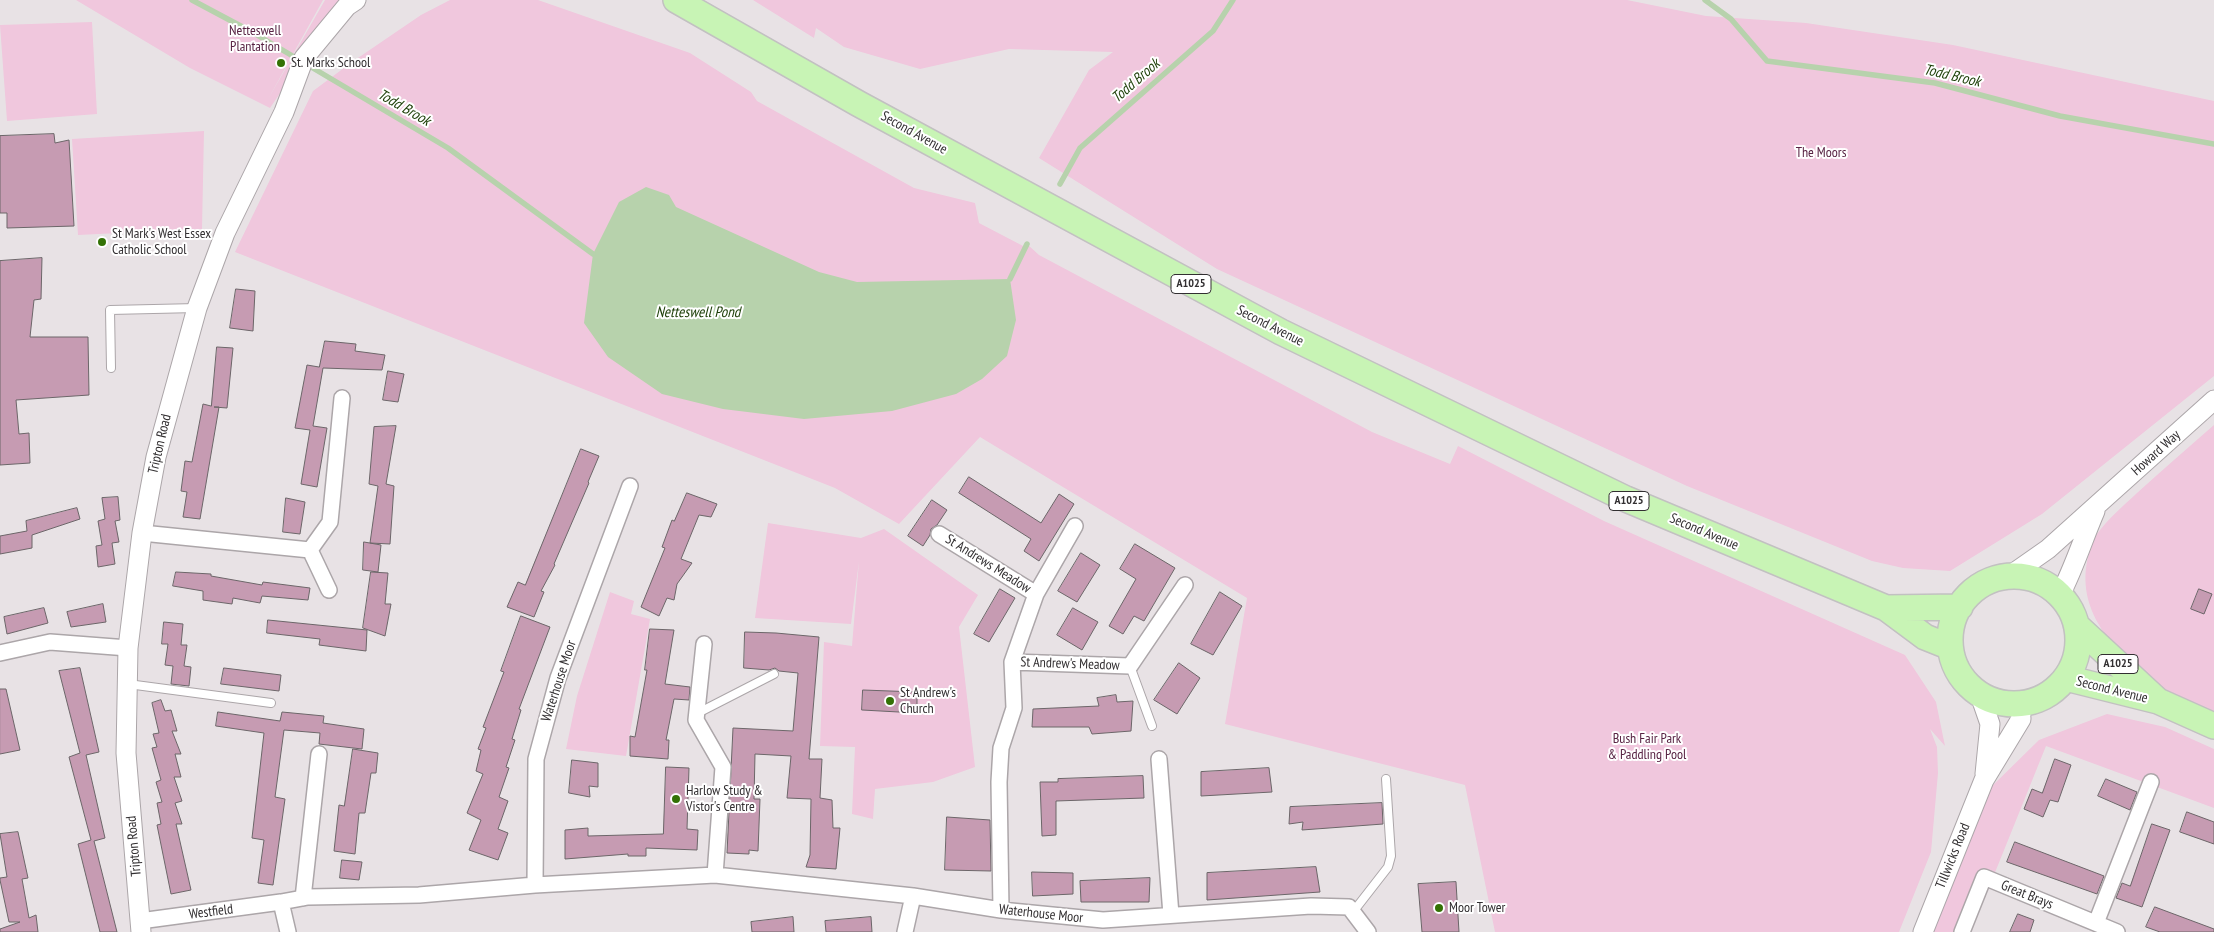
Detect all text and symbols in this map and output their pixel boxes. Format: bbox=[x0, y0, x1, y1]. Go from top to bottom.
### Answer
park label: Netteswell Plantation bbox=[229, 23, 281, 56]
place label: St. Marks School bbox=[291, 55, 370, 71]
water label: Todd Brook bbox=[1108, 55, 1164, 107]
marker: St. Marks School bbox=[275, 57, 287, 69]
water label: Todd Brook bbox=[1922, 61, 1982, 91]
water label: Todd Brook bbox=[374, 86, 434, 130]
street label: Second Avenue bbox=[878, 108, 950, 158]
park label: The Moors bbox=[1796, 145, 1846, 161]
place label: St Mark's West Essex Catholic School bbox=[112, 226, 211, 258]
marker: St Mark's West Essex Catholic School bbox=[96, 236, 108, 248]
road number: A1025 bbox=[1171, 274, 1211, 294]
street label: Second Avenue bbox=[1234, 302, 1306, 350]
water label: Netteswell Pond bbox=[656, 304, 740, 322]
street label: Tripton Road bbox=[145, 412, 175, 476]
street label: Howard Way bbox=[2128, 427, 2184, 479]
road number: A1025 bbox=[1609, 492, 1649, 511]
street label: Second Avenue bbox=[1667, 510, 1741, 554]
street label: St Andrews Meadow bbox=[942, 531, 1034, 597]
street label: Waterhouse Moor bbox=[538, 638, 580, 724]
street label: St Andrew's Meadow bbox=[1020, 654, 1120, 674]
road number: A1025 bbox=[2098, 654, 2138, 674]
street label: Second Avenue bbox=[2075, 673, 2149, 707]
place label: St Andrew's Church bbox=[900, 685, 956, 718]
marker: St Andrew's Church bbox=[884, 695, 896, 707]
park label: Bush Fair Park & Paddling Pool bbox=[1608, 731, 1686, 764]
place label: Harlow Study & Vistor's Centre bbox=[686, 783, 763, 816]
marker: Harlow Study & Vistor's Centre bbox=[670, 793, 682, 805]
street label: Tripton Road bbox=[123, 815, 145, 877]
street label: Tillwicks Road bbox=[1932, 821, 1974, 891]
street label: Great Brays bbox=[1998, 877, 2056, 913]
place label: Moor Tower bbox=[1449, 900, 1505, 916]
street label: Westfield bbox=[188, 901, 234, 923]
street label: Waterhouse Moor bbox=[998, 901, 1084, 927]
marker: Moor Tower bbox=[1433, 902, 1445, 914]

